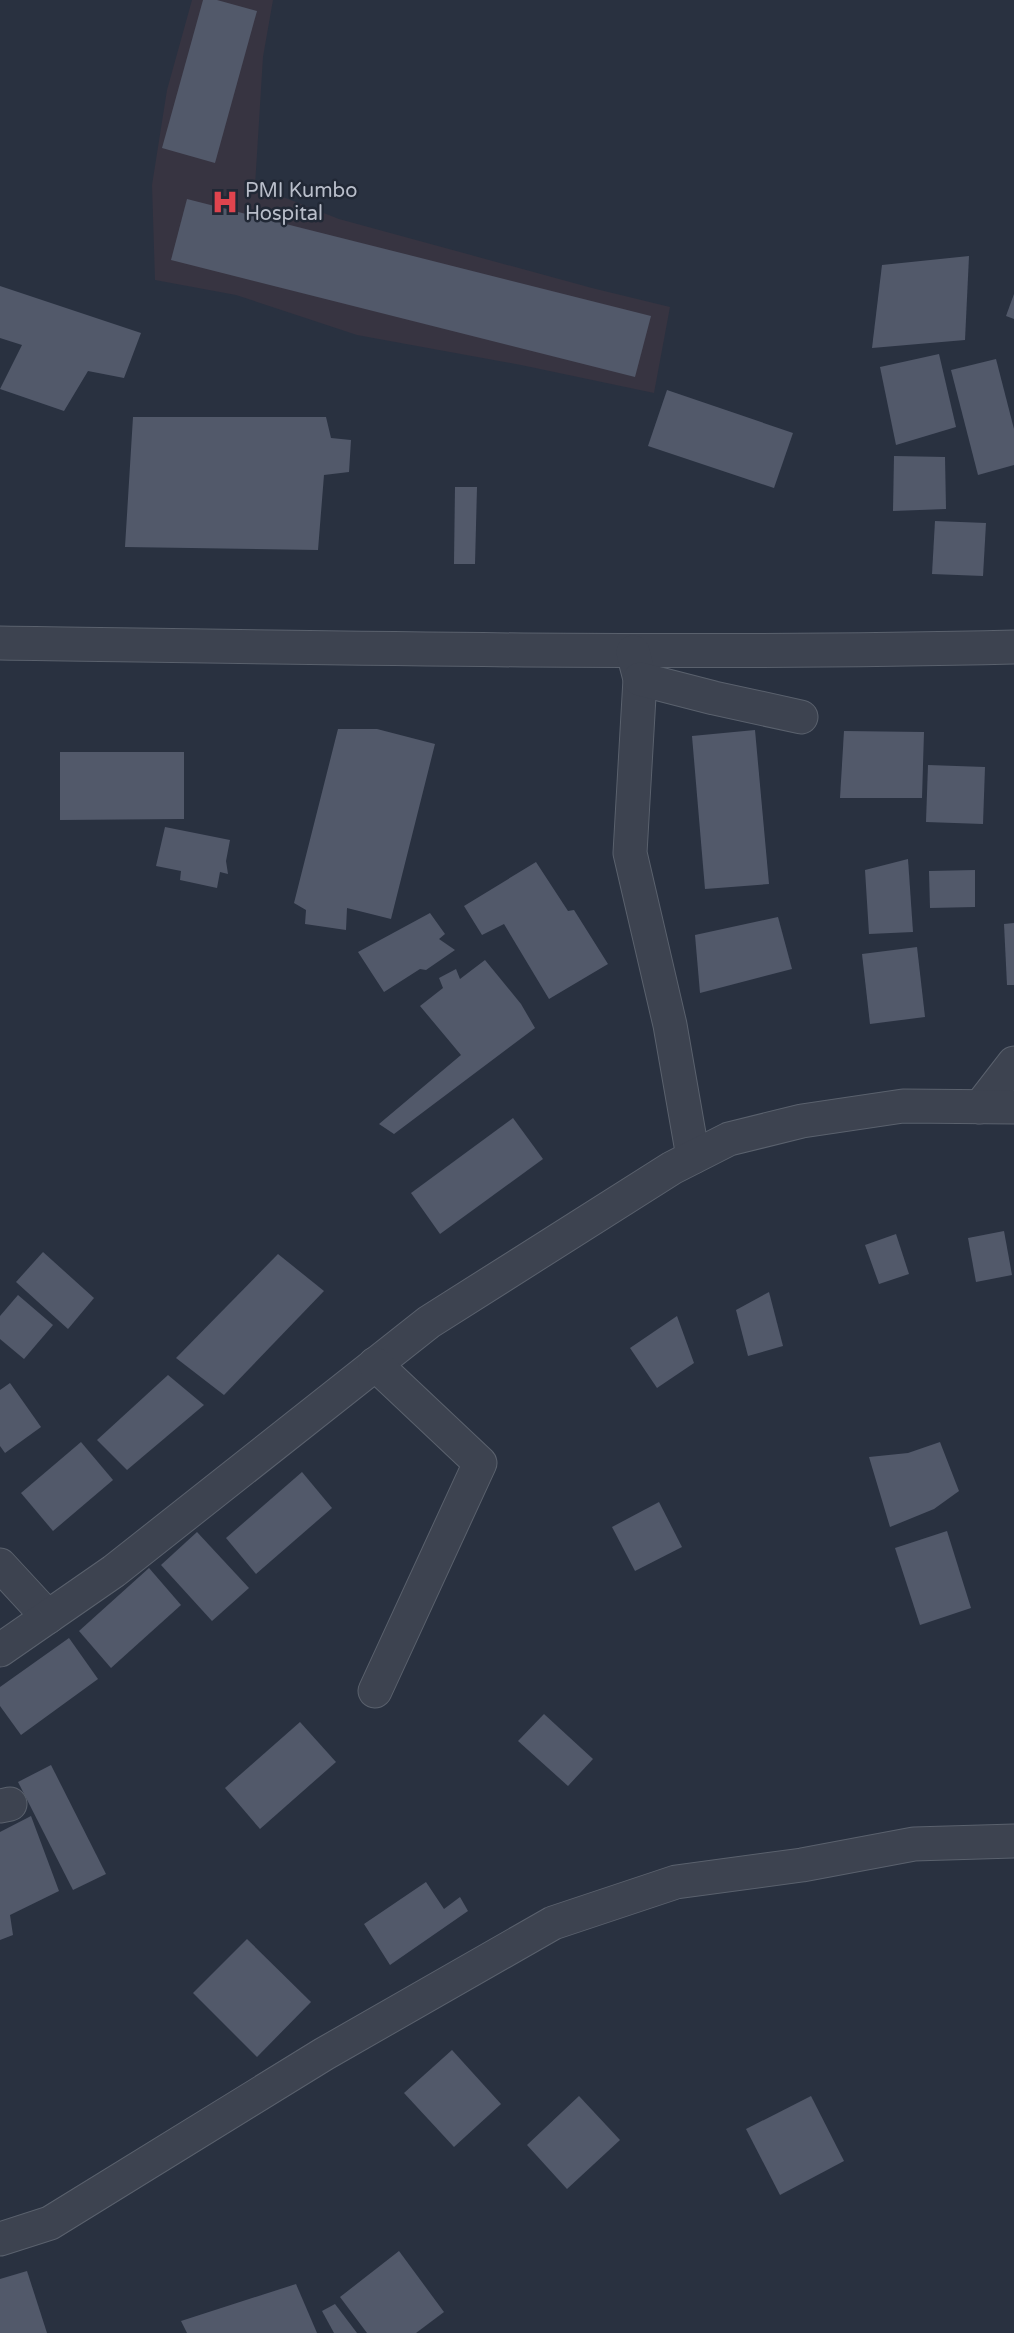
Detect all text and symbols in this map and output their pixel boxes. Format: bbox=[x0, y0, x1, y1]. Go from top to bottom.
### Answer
place label: PMI Kumbo Hospital bbox=[245, 179, 357, 226]
hospital icon: PMI Kumbo Hospital bbox=[210, 187, 240, 217]

